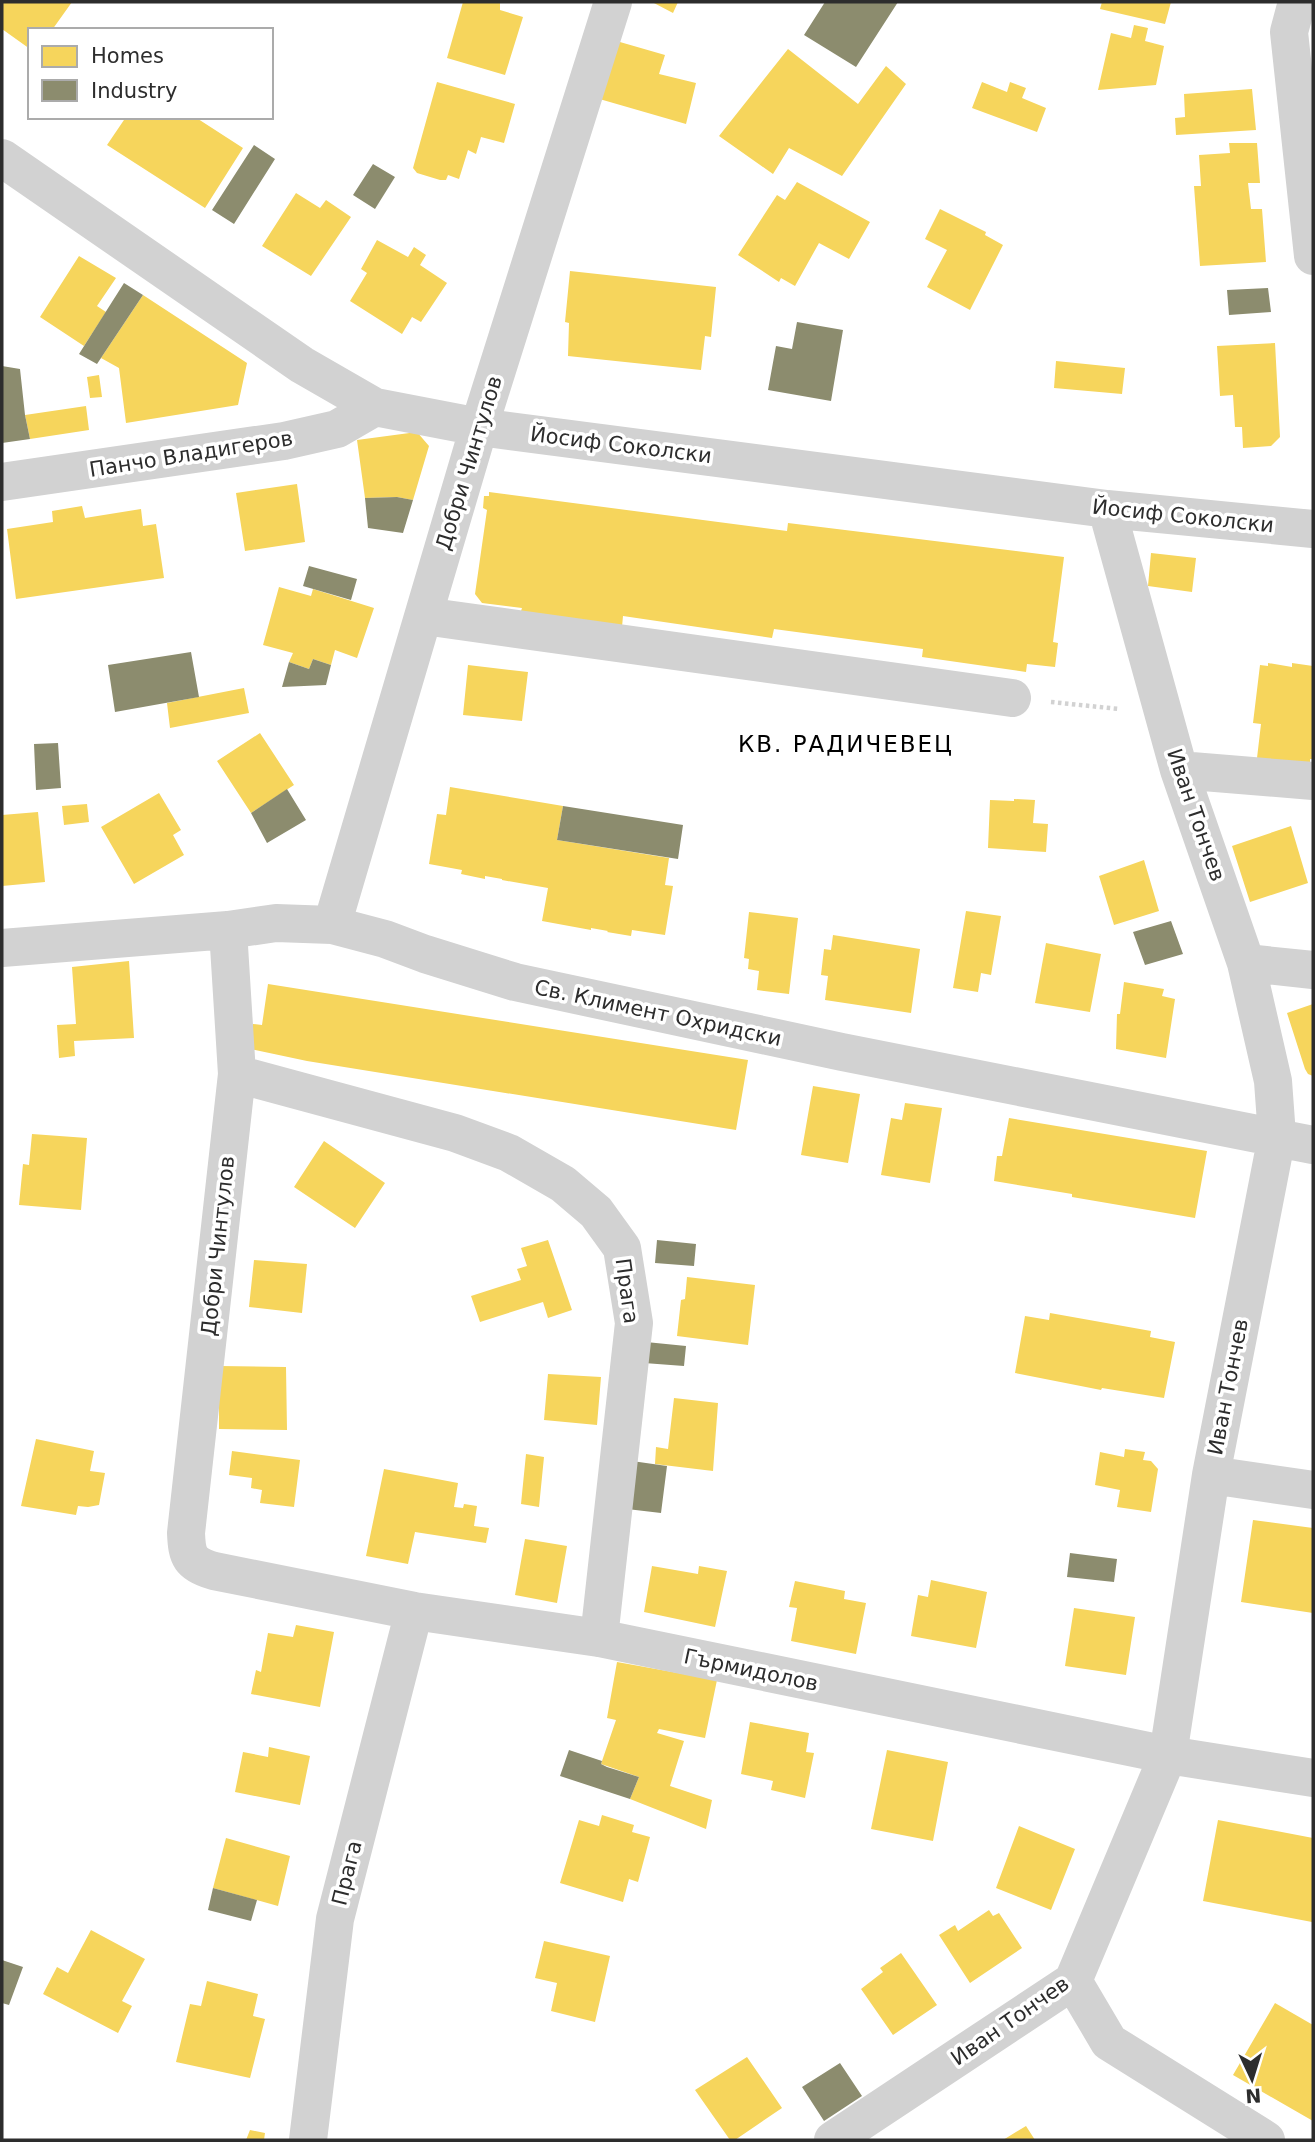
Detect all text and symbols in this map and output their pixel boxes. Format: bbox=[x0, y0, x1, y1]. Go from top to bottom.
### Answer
legend bbox=[28, 28, 273, 119]
text: Homes bbox=[91, 44, 164, 68]
text: Industry bbox=[91, 79, 177, 103]
street label: Добри Чинтулов bbox=[431, 373, 507, 553]
street label: Йосиф Соколски bbox=[529, 421, 713, 468]
street label: Панчо Владигеров bbox=[88, 426, 294, 482]
street label: Йосиф Соколски bbox=[1091, 494, 1275, 537]
district label: КВ. РАДИЧЕВЕЦ bbox=[738, 731, 954, 757]
street label: Иван Тончев bbox=[1162, 746, 1230, 884]
street label: Св. Климент Охридски bbox=[532, 975, 784, 1051]
street label: Добри Чинтулов bbox=[197, 1155, 239, 1337]
street label: Прага bbox=[611, 1257, 643, 1325]
street label: Иван Тончев bbox=[1203, 1317, 1253, 1457]
street label: Гърмидолов bbox=[682, 1644, 820, 1696]
street label: Прага bbox=[327, 1838, 367, 1908]
street label: Иван Тончев bbox=[946, 1971, 1074, 2071]
north arrow bbox=[1217, 2044, 1287, 2114]
text: N bbox=[1244, 2084, 1262, 2107]

